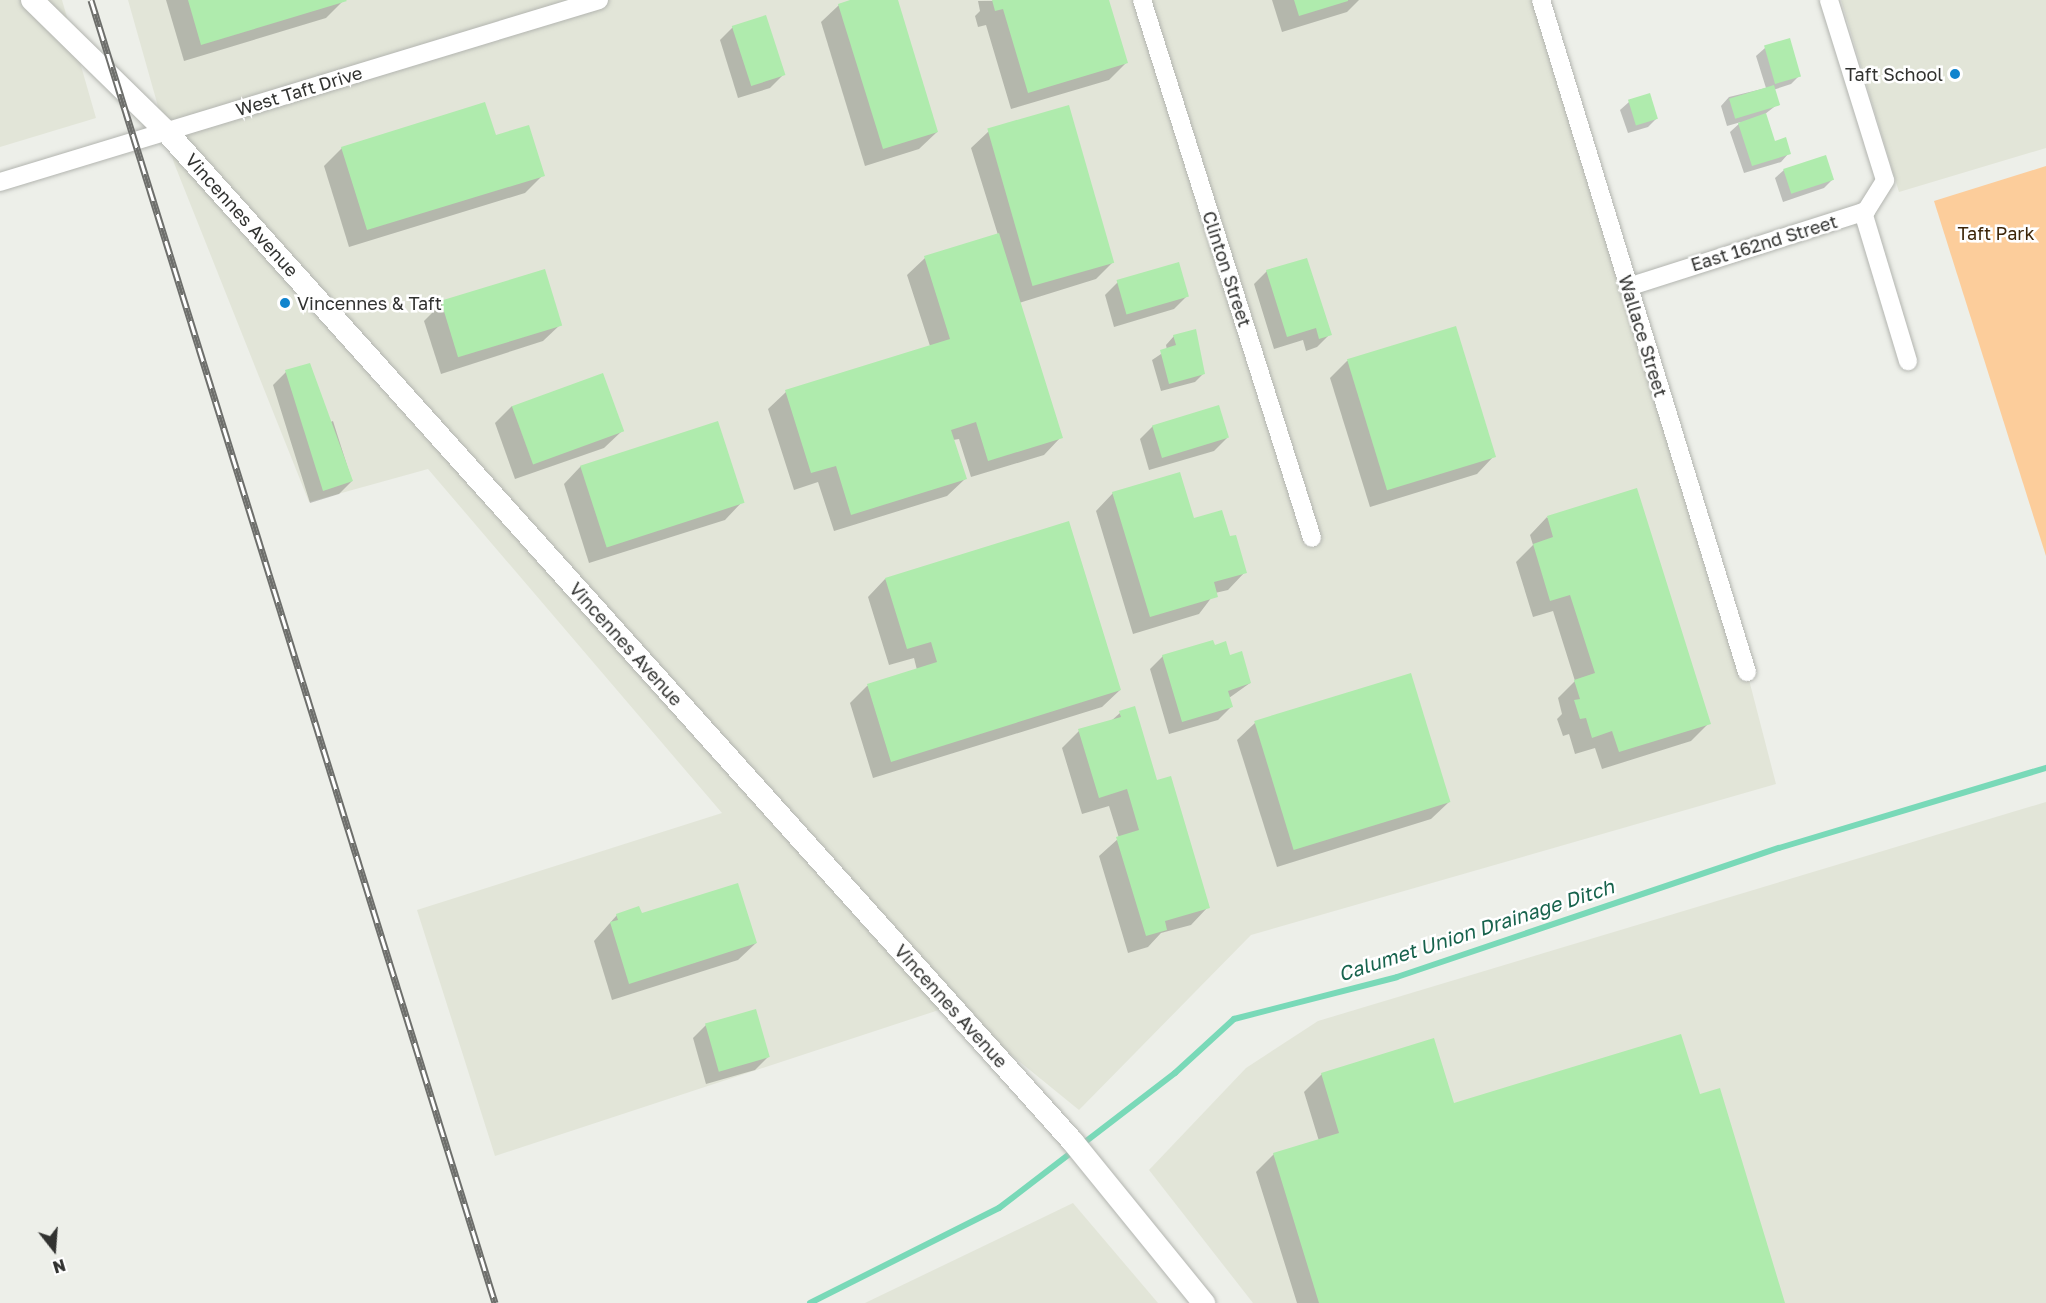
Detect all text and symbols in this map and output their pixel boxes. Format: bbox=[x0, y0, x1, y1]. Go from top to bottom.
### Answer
street label: West Taft Drive bbox=[233, 62, 365, 120]
place label: Taft School bbox=[1845, 63, 1943, 85]
marker: Taft School bbox=[1948, 67, 1962, 81]
street label: Vincennes Avenue bbox=[181, 149, 303, 281]
street label: Clinton Street bbox=[1198, 208, 1256, 330]
street label: East 162nd Street bbox=[1688, 210, 1840, 276]
park label: Taft Park bbox=[1957, 222, 2035, 244]
street label: Wallace Street bbox=[1614, 272, 1672, 400]
place label: Vincennes & Taft bbox=[297, 292, 442, 314]
marker: Vincennes & Taft bbox=[278, 296, 292, 310]
street label: Vincennes Avenue bbox=[565, 578, 687, 710]
water label: Calumet Union Drainage Ditch bbox=[1335, 874, 1617, 986]
street label: Vincennes Avenue bbox=[890, 940, 1012, 1072]
north arrow bbox=[24, 1219, 84, 1279]
text: N bbox=[51, 1255, 68, 1278]

